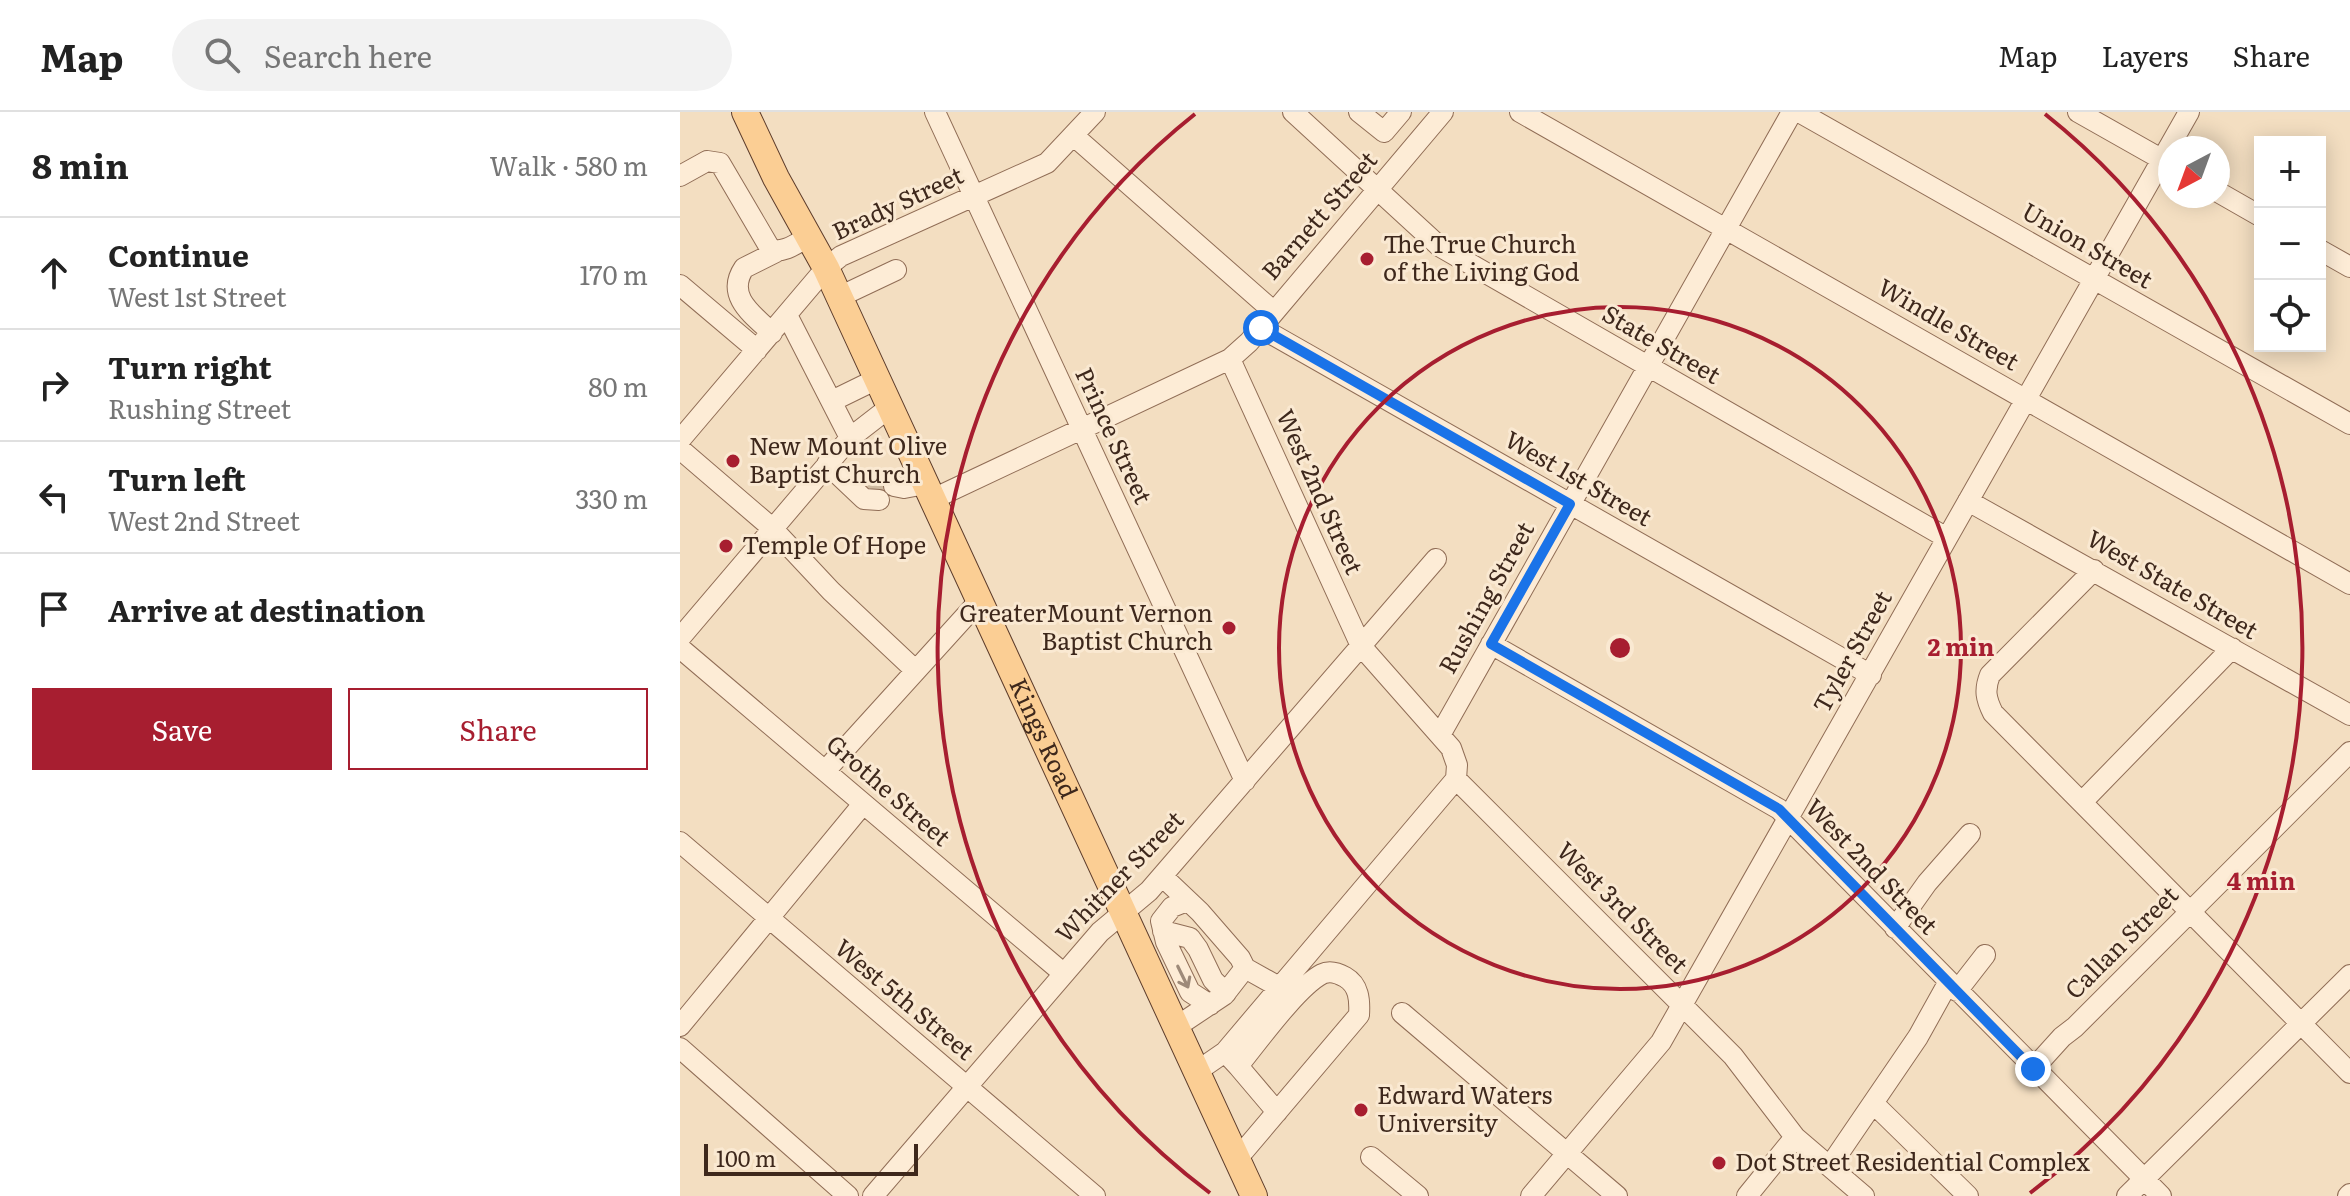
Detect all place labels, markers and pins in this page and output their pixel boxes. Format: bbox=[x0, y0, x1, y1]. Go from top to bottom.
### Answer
place label: The True Church of the Living God bbox=[1383, 225, 1580, 288]
marker: The True Church of the Living God bbox=[1358, 250, 1376, 268]
place label: New Mount Olive Baptist Church bbox=[749, 427, 947, 490]
marker: New Mount Olive Baptist Church bbox=[724, 452, 742, 470]
place label: Temple Of Hope bbox=[742, 526, 926, 561]
marker: Temple Of Hope bbox=[717, 537, 735, 555]
place label: GreaterMount Vernon Baptist Church bbox=[959, 594, 1213, 657]
marker: GreaterMount Vernon Baptist Church bbox=[1220, 619, 1238, 637]
centre of rings bbox=[1606, 634, 1634, 662]
place label: Edward Waters University bbox=[1377, 1076, 1553, 1139]
marker: Edward Waters University bbox=[1352, 1101, 1370, 1119]
place label: Dot Street Residential Complex bbox=[1735, 1143, 2090, 1178]
marker: Dot Street Residential Complex bbox=[1710, 1154, 1728, 1172]

